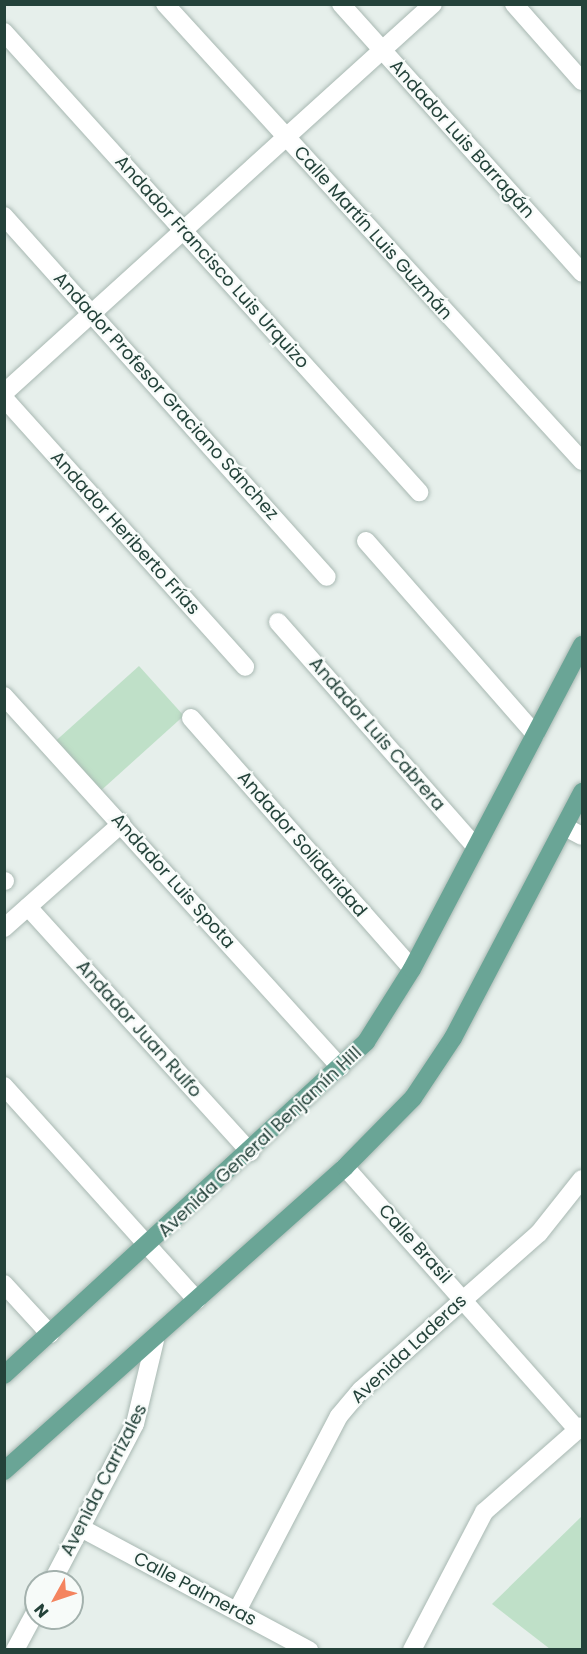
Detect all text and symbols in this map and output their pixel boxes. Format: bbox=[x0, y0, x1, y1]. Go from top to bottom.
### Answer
street label: Andador Luis Barragán bbox=[385, 55, 539, 223]
street label: Calle Martín Luis Guzmán bbox=[289, 142, 457, 324]
street label: Andador Francisco Luis Urquizo bbox=[111, 151, 313, 373]
street label: Andador Profesor Graciano Sánchez bbox=[49, 268, 283, 524]
street label: Andador Heriberto Frías bbox=[46, 447, 204, 619]
street label: Andador Luis Cabrera bbox=[305, 653, 449, 815]
street label: Andador Solidaridad bbox=[233, 767, 371, 921]
street label: Andador Luis Spota bbox=[107, 809, 239, 953]
street label: Andador Juan Rulfo bbox=[72, 956, 206, 1102]
street label: Avenida General Benjamín Hill bbox=[154, 1042, 366, 1242]
street label: Calle Brasil bbox=[374, 1200, 456, 1288]
street label: Avenida Laderas bbox=[347, 1290, 471, 1408]
street label: Avenida Carrizales bbox=[56, 1400, 152, 1560]
street label: Calle Palmeras bbox=[130, 1548, 260, 1630]
north arrow bbox=[24, 1570, 84, 1630]
text: N bbox=[29, 1599, 54, 1623]

